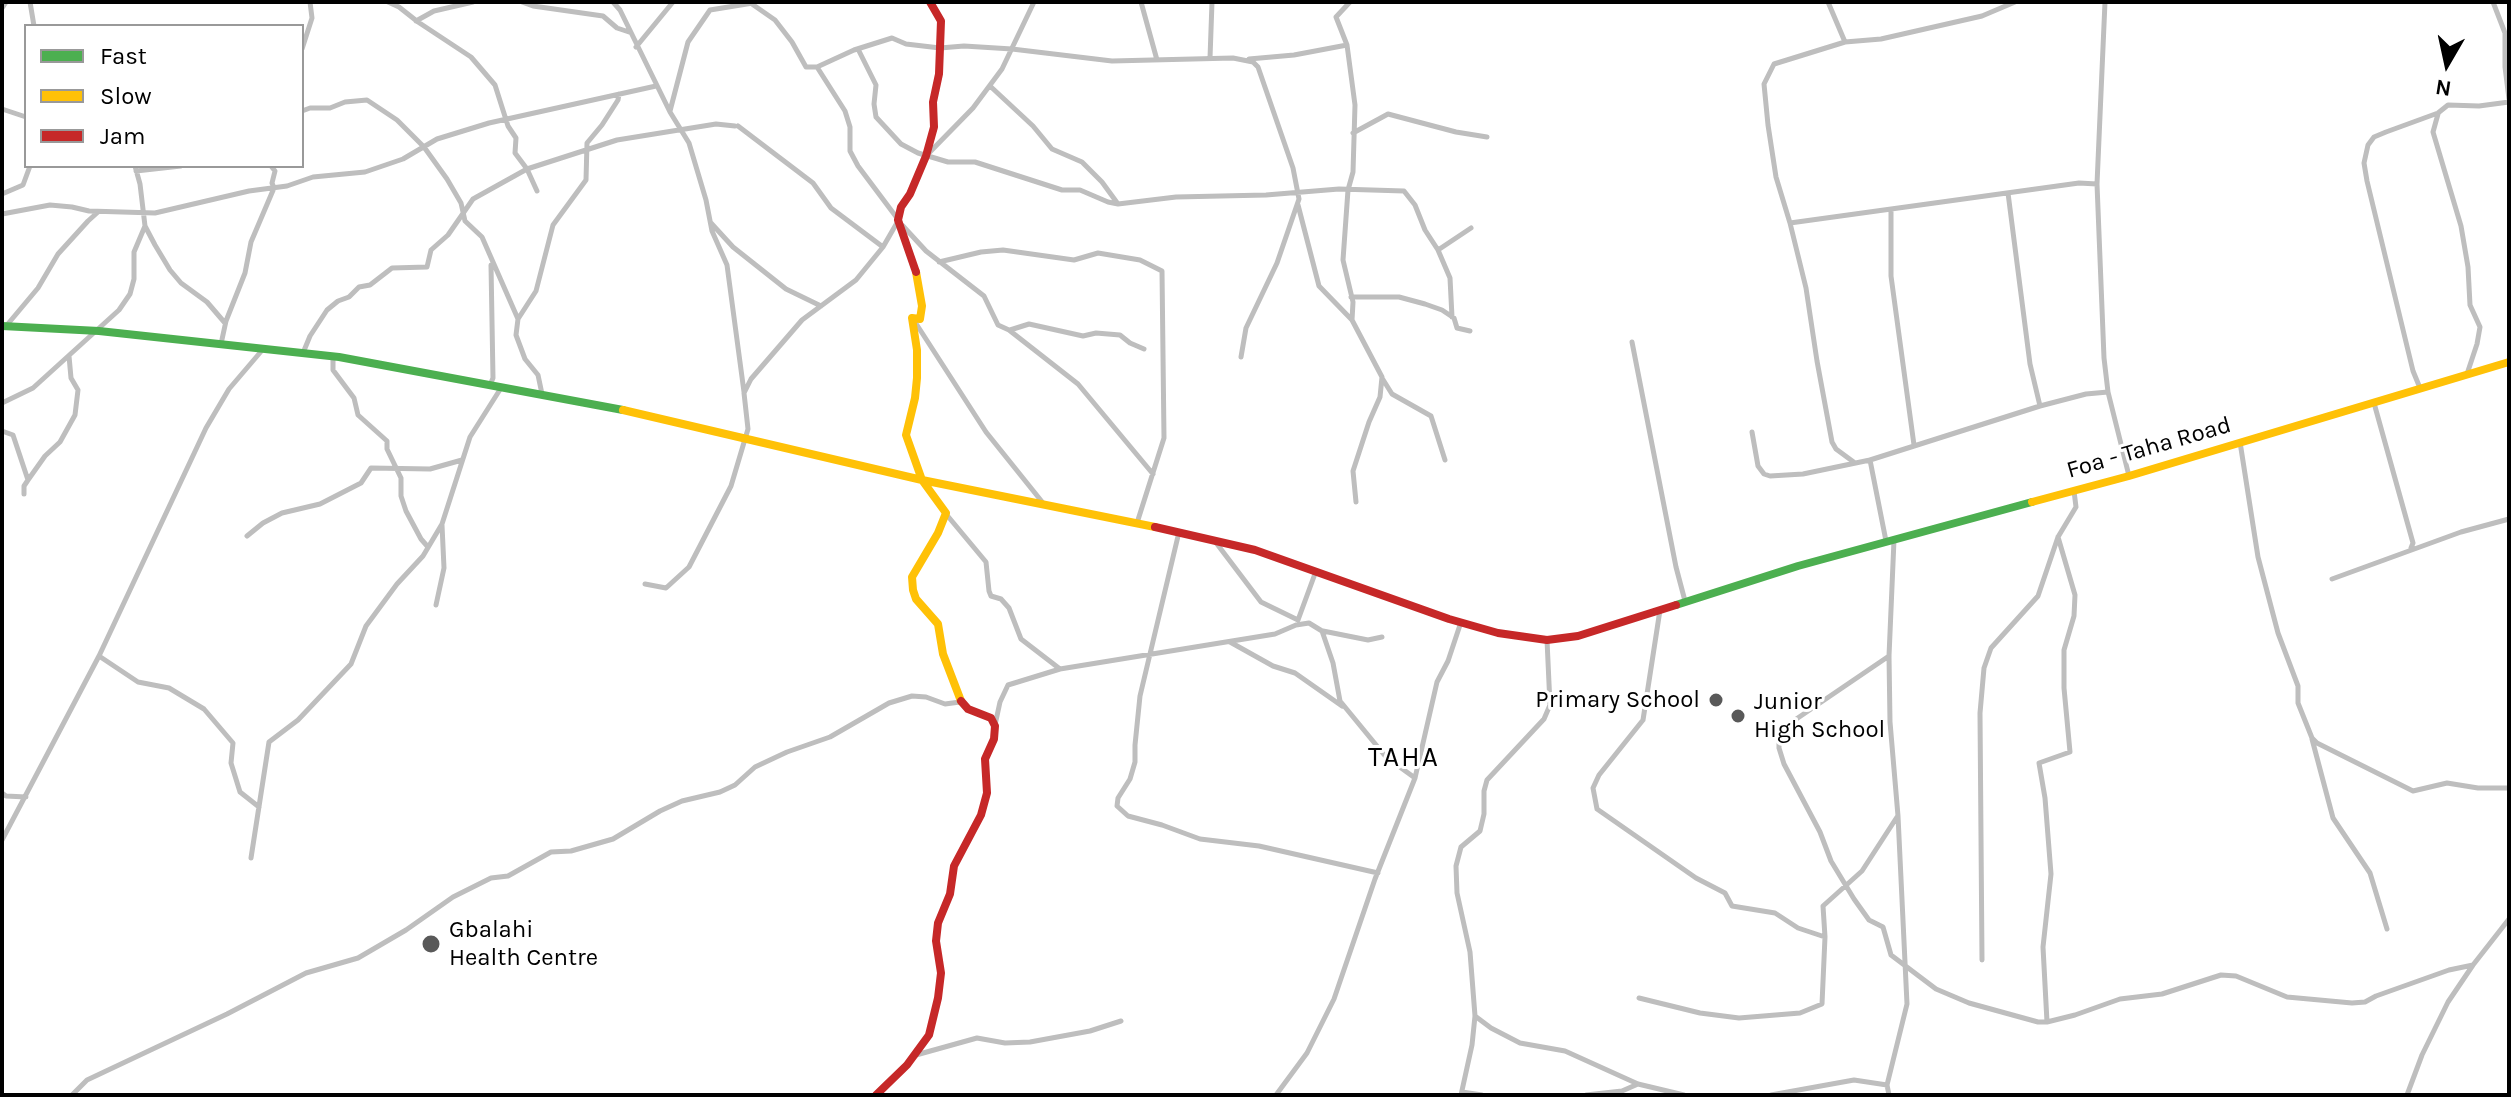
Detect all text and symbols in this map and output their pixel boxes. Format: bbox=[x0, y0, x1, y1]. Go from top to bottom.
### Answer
legend bbox=[24, 24, 304, 168]
north arrow bbox=[2407, 24, 2487, 104]
text: Fast bbox=[100, 42, 147, 70]
text: N bbox=[2433, 74, 2453, 102]
text: Slow bbox=[100, 82, 152, 110]
text: Jam bbox=[100, 122, 145, 150]
street label: Foa - Taha Road bbox=[2063, 411, 2235, 485]
place label: Primary School bbox=[1535, 686, 1700, 714]
place label: Junior High School bbox=[1754, 688, 1885, 744]
marker: Primary School bbox=[1707, 691, 1725, 709]
marker: Junior High School bbox=[1729, 707, 1747, 725]
district label: TAHA bbox=[1368, 741, 1440, 775]
place label: Gbalahi Health Centre bbox=[449, 916, 598, 972]
marker: Gbalahi Health Centre bbox=[420, 933, 442, 955]

